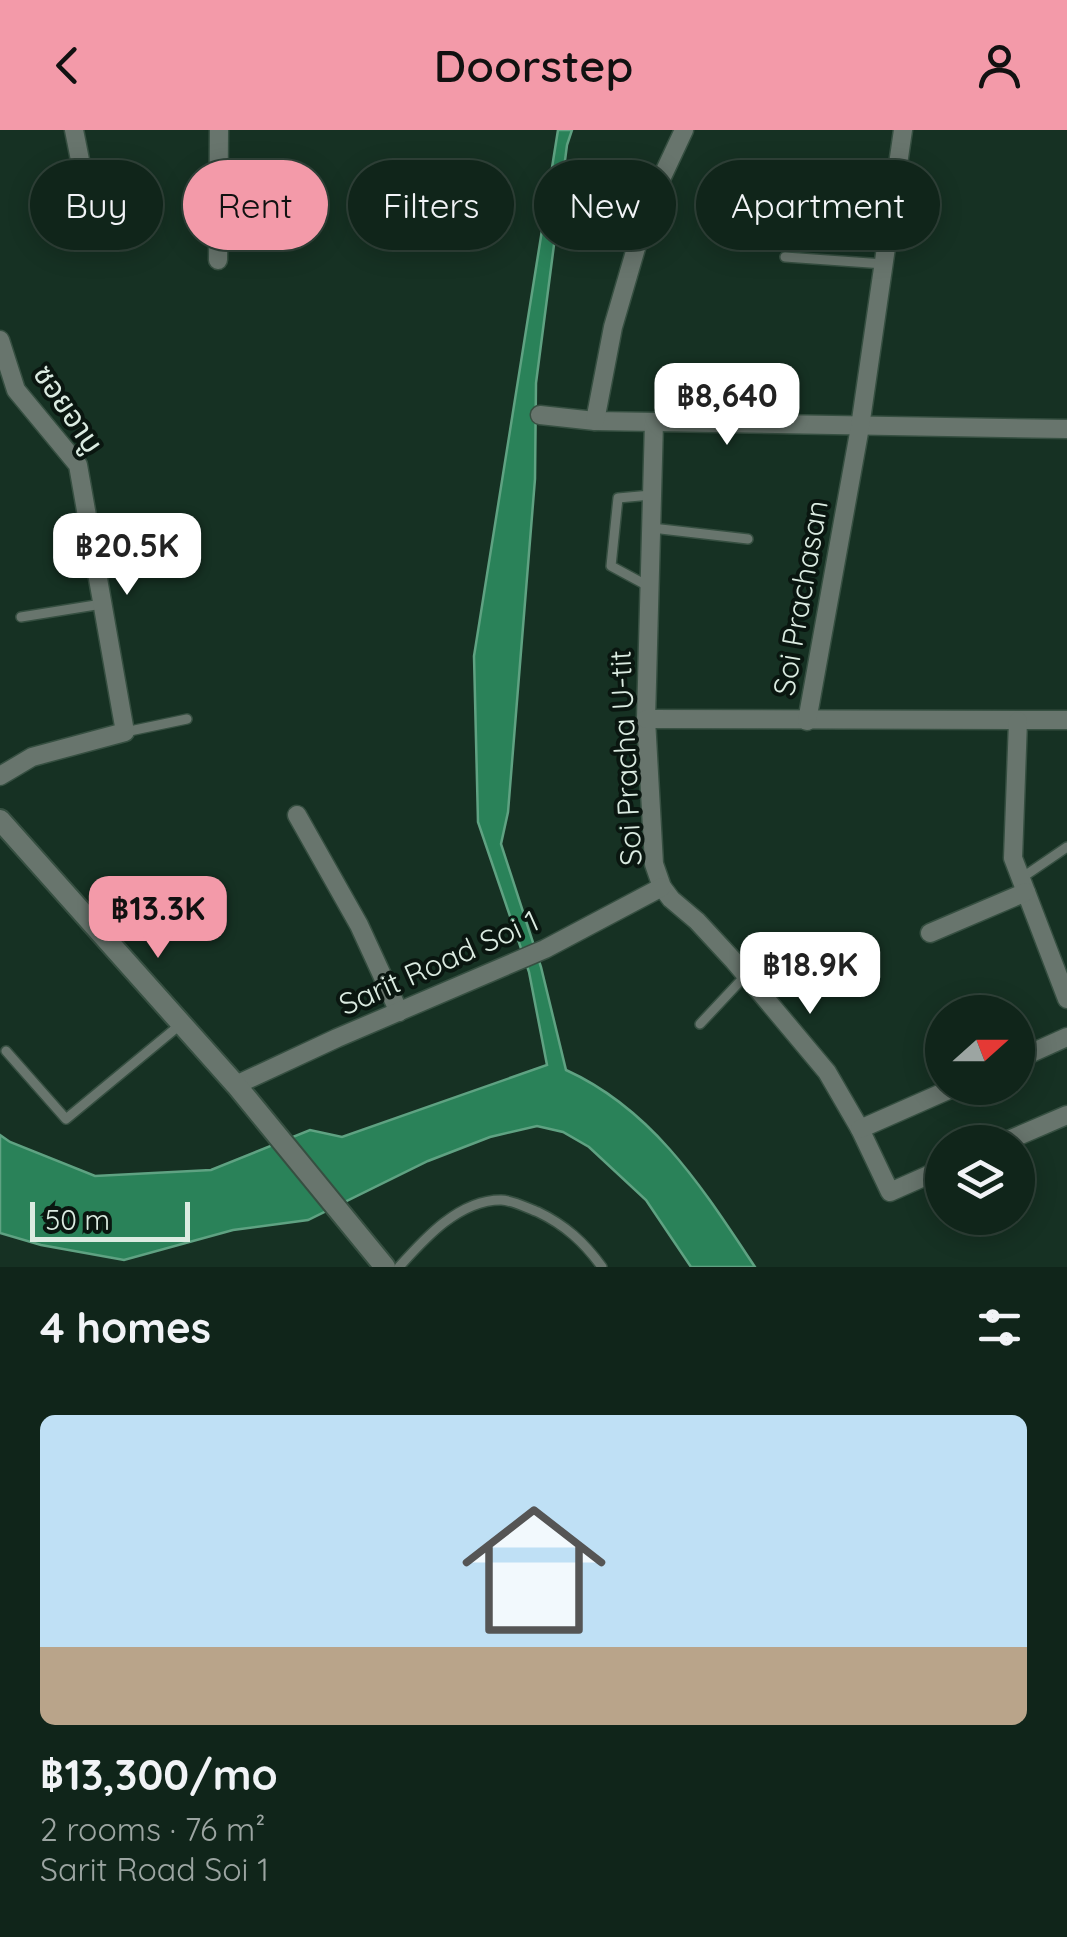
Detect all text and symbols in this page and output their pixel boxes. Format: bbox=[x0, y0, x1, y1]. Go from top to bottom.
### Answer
text: Doorstep bbox=[434, 37, 633, 93]
icon: back bbox=[40, 38, 95, 93]
icon: person bbox=[972, 38, 1027, 93]
chip: Buy bbox=[30, 160, 163, 250]
chip: Rent bbox=[183, 160, 328, 250]
chip: Filters bbox=[348, 160, 514, 250]
chip: New bbox=[534, 160, 676, 250]
chip: Apartment bbox=[696, 160, 940, 250]
street label: ซอยอาบู bbox=[25, 357, 112, 460]
pin: ฿8,640 bbox=[646, 363, 808, 448]
text: ฿8,640 bbox=[676, 375, 778, 415]
street label: Soi Prachasan bbox=[764, 497, 836, 698]
pin: ฿20.5K bbox=[46, 513, 208, 598]
text: ฿20.5K bbox=[75, 525, 179, 565]
street label: Soi Pracha U-tit bbox=[600, 649, 650, 867]
pin: ฿13.3K bbox=[77, 876, 239, 961]
text: ฿13.3K bbox=[111, 888, 205, 928]
street label: Sarit Road Soi 1 bbox=[333, 901, 544, 1023]
pin: ฿18.9K bbox=[729, 932, 891, 1017]
text: ฿18.9K bbox=[762, 944, 858, 984]
north arrow bbox=[925, 995, 1035, 1105]
map controls bbox=[925, 995, 1035, 1235]
button: layers bbox=[925, 1125, 1035, 1235]
scale bar bbox=[30, 1197, 190, 1242]
text: 50 m bbox=[45, 1202, 110, 1237]
icon: filters bbox=[972, 1300, 1027, 1355]
text: 4 homes bbox=[40, 1301, 211, 1354]
icon: home bbox=[444, 1480, 624, 1660]
text: ฿13,300/mo bbox=[40, 1748, 278, 1801]
text: 2 rooms · 76 m² bbox=[40, 1809, 265, 1849]
text: Sarit Road Soi 1 bbox=[40, 1849, 269, 1889]

